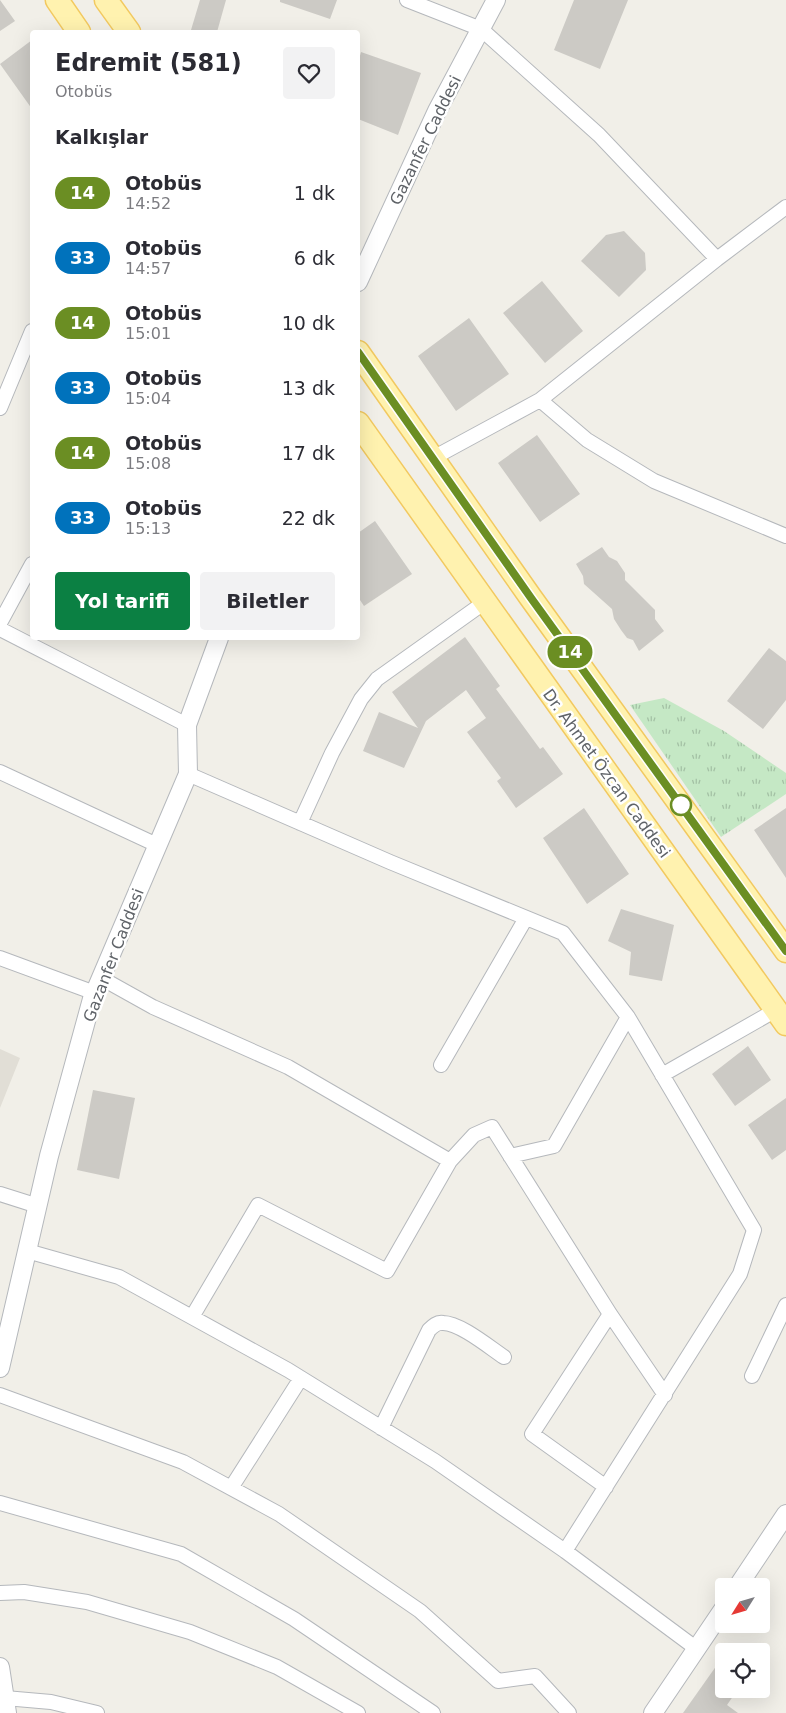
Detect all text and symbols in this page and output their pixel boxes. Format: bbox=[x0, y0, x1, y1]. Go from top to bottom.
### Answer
button: heart bbox=[283, 47, 335, 99]
text: Edremit (581) bbox=[55, 49, 242, 77]
street label: Gazanfer Caddesi bbox=[386, 72, 465, 208]
text: Otobüs bbox=[55, 82, 112, 101]
text: Kalkışlar bbox=[55, 126, 148, 148]
text: Otobüs bbox=[125, 172, 202, 194]
text: 14 bbox=[70, 182, 95, 203]
text: 1 dk bbox=[294, 182, 335, 204]
text: 14:52 bbox=[125, 194, 171, 213]
text: Otobüs bbox=[125, 237, 202, 259]
text: 33 bbox=[70, 247, 95, 268]
text: 6 dk bbox=[294, 247, 335, 269]
text: 14:57 bbox=[125, 259, 171, 278]
text: Otobüs bbox=[125, 302, 202, 324]
text: 14 bbox=[70, 312, 95, 333]
text: 10 dk bbox=[282, 312, 335, 334]
text: 15:01 bbox=[125, 324, 171, 343]
text: Otobüs bbox=[125, 367, 202, 389]
text: 33 bbox=[70, 377, 95, 398]
text: 13 dk bbox=[282, 377, 335, 399]
text: 15:04 bbox=[125, 389, 171, 408]
text: Otobüs bbox=[125, 432, 202, 454]
text: 14 bbox=[70, 442, 95, 463]
text: 17 dk bbox=[282, 442, 335, 464]
text: 15:08 bbox=[125, 454, 171, 473]
text: Otobüs bbox=[125, 497, 202, 519]
text: 33 bbox=[70, 507, 95, 528]
text: 22 dk bbox=[282, 507, 335, 529]
text: 15:13 bbox=[125, 519, 171, 538]
button: Yol tarifi bbox=[55, 572, 190, 630]
button: Biletler bbox=[200, 572, 335, 630]
line badge: 14 bbox=[548, 636, 592, 668]
text: 14 bbox=[557, 641, 583, 662]
street label: Dr. Ahmet Özcan Caddesi bbox=[539, 685, 674, 861]
unlabelled marker bbox=[670, 794, 692, 816]
street label: Gazanfer Caddesi bbox=[79, 886, 148, 1025]
north arrow bbox=[715, 1578, 770, 1632]
map controls bbox=[715, 1578, 770, 1698]
button: locate bbox=[715, 1643, 770, 1698]

